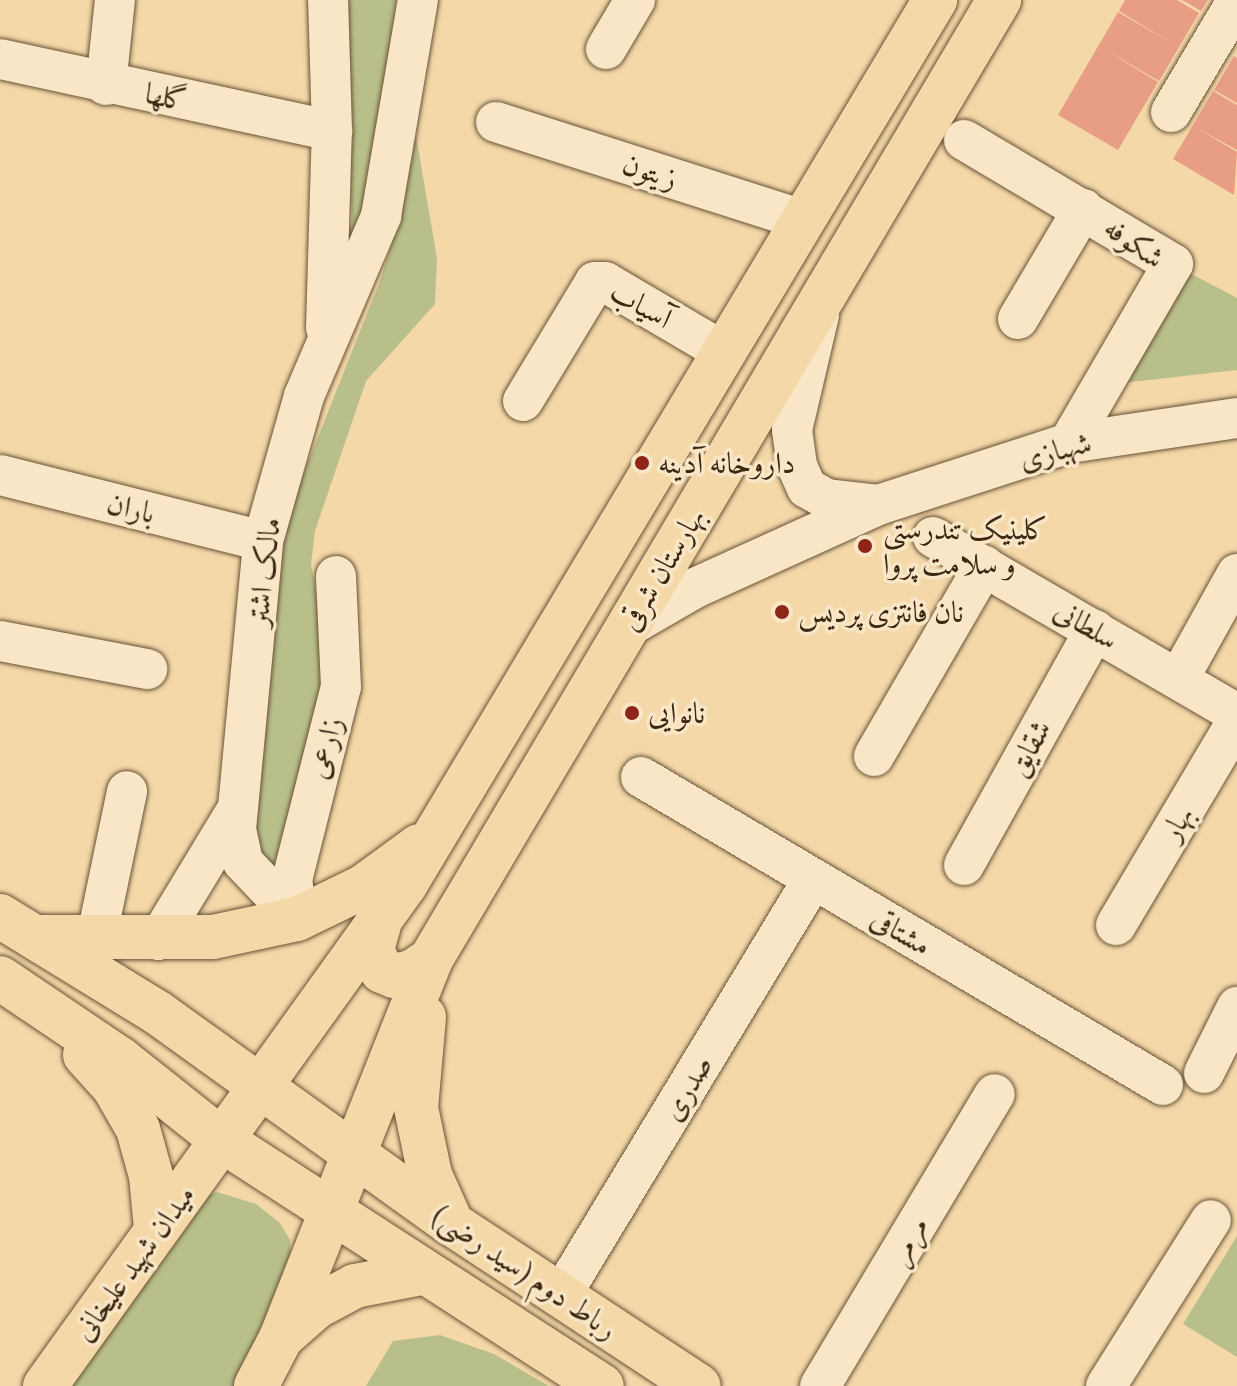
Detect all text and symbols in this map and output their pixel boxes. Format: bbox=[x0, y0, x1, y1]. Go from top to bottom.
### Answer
street label: گلها bbox=[142, 75, 190, 119]
street label: زیتون bbox=[618, 145, 682, 197]
street label: شکوفه bbox=[1097, 210, 1171, 276]
street label: آسیاب bbox=[604, 273, 678, 337]
street label: شهبازی bbox=[1015, 424, 1095, 478]
place label: داروخانه آدینه bbox=[658, 445, 795, 481]
marker: داروخانه آدینه bbox=[633, 454, 651, 472]
street label: باران bbox=[103, 485, 159, 531]
street label: بهارستان شرقی bbox=[611, 501, 713, 637]
place label: کلینیک تندرستی و سلامت پروا bbox=[883, 511, 1048, 582]
street label: مالک اشتر bbox=[239, 516, 289, 628]
marker: کلینیک تندرستی و سلامت پروا bbox=[854, 535, 876, 557]
street label: سلطانی bbox=[1047, 592, 1125, 658]
place label: نان فانتزی پردیس bbox=[798, 594, 964, 630]
marker: نان فانتزی پردیس bbox=[773, 603, 791, 621]
place label: نانوایی bbox=[648, 695, 705, 731]
marker: نانوایی bbox=[623, 704, 641, 722]
street label: زارعی bbox=[300, 713, 350, 783]
street label: شقایق bbox=[999, 713, 1059, 783]
street label: بهار bbox=[1153, 799, 1201, 847]
street label: مشتاقی bbox=[864, 900, 938, 964]
street label: صدری bbox=[654, 1049, 720, 1127]
street label: میدان شهید علیخانی bbox=[65, 1178, 203, 1348]
street label: رباط دوم (سید رضی) bbox=[426, 1197, 624, 1347]
street label: مرمر bbox=[880, 1210, 936, 1270]

